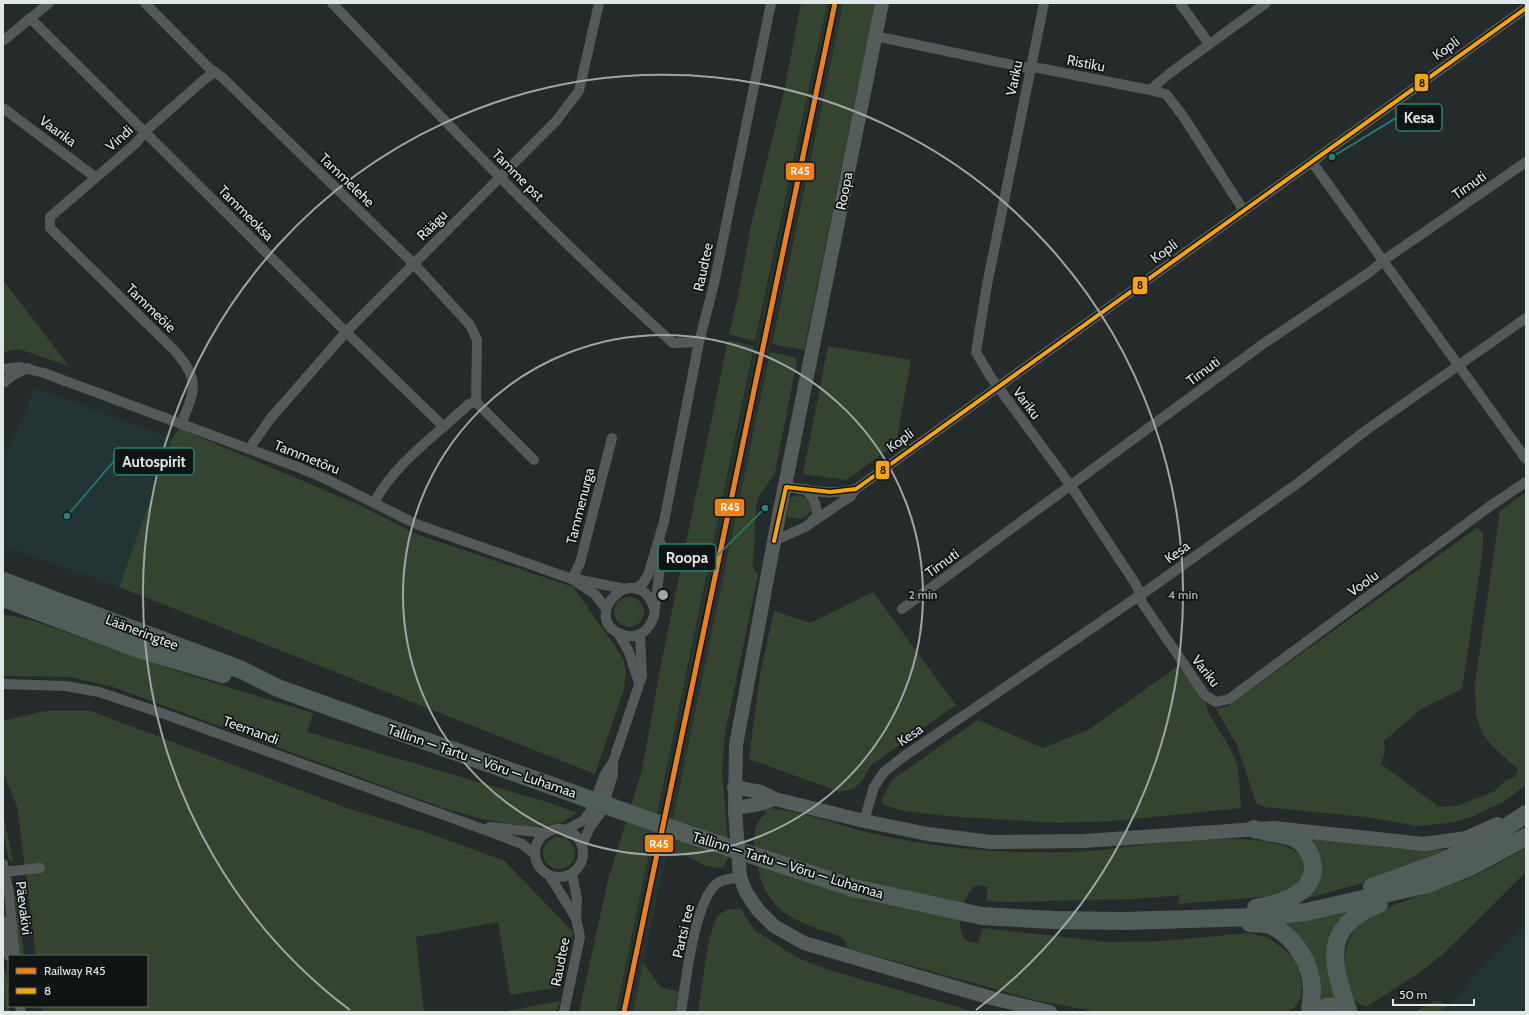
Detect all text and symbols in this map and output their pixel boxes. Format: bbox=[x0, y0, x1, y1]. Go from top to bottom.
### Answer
street label: Kopli bbox=[1429, 32, 1463, 64]
street label: Ristiku bbox=[1065, 51, 1107, 75]
street label: Variku bbox=[1001, 59, 1027, 97]
line badge: 8 bbox=[1414, 73, 1429, 92]
text: 8 bbox=[1419, 76, 1426, 90]
callout: Kesa bbox=[1396, 104, 1442, 131]
text: Kesa bbox=[1404, 109, 1435, 127]
street label: Vaarika bbox=[36, 111, 80, 151]
street label: Vindi bbox=[102, 121, 136, 155]
street label: Tamme pst bbox=[488, 145, 548, 205]
street label: Tammelehe bbox=[315, 149, 379, 211]
line badge: R45 bbox=[785, 162, 815, 181]
text: R45 bbox=[790, 164, 810, 178]
street label: Timuti bbox=[1448, 167, 1490, 203]
street label: Roopa bbox=[832, 170, 857, 211]
street label: Tammeoksa bbox=[214, 181, 278, 245]
street label: Räägu bbox=[413, 206, 451, 244]
street label: Kopli bbox=[1147, 235, 1181, 267]
street label: Raudtee bbox=[689, 241, 717, 293]
line badge: 8 bbox=[1132, 276, 1148, 295]
text: 8 bbox=[1137, 278, 1144, 292]
street label: Tammeõie bbox=[122, 280, 180, 336]
street label: Timuti bbox=[1183, 352, 1223, 390]
street label: Variku bbox=[1009, 383, 1045, 423]
street label: Kopli bbox=[883, 424, 917, 456]
street label: Tammetõru bbox=[272, 436, 342, 478]
callout: Autospirit bbox=[114, 448, 194, 475]
text: Autospirit bbox=[122, 453, 186, 471]
line badge: 8 bbox=[875, 460, 890, 480]
text: 8 bbox=[880, 463, 887, 477]
street label: Tammenurga bbox=[562, 466, 598, 546]
line badge: R45 bbox=[714, 498, 745, 517]
text: R45 bbox=[720, 500, 740, 514]
street label: Kesa bbox=[1161, 537, 1193, 567]
callout: Roopa bbox=[658, 544, 716, 571]
street label: Timuti bbox=[921, 545, 963, 581]
text: Roopa bbox=[666, 549, 709, 567]
street label: Voolu bbox=[1344, 566, 1382, 600]
text: 2 min bbox=[909, 587, 937, 602]
text: 4 min bbox=[1168, 587, 1198, 602]
centre of rings bbox=[656, 588, 670, 602]
street label: Lääneringtee bbox=[103, 610, 181, 654]
street label: Variku bbox=[1188, 651, 1224, 691]
street label: Teemandi bbox=[221, 712, 281, 748]
street label: Tallinn — Tartu — Võru — Luhamaa bbox=[385, 720, 579, 802]
street label: Kesa bbox=[894, 720, 927, 750]
street label: Tallinn — Tartu — Võru — Luhamaa bbox=[690, 827, 886, 903]
line badge: R45 bbox=[644, 834, 674, 853]
text: R45 bbox=[649, 837, 669, 851]
street label: Päevakivi bbox=[12, 880, 36, 936]
street label: Partsi tee bbox=[668, 902, 698, 960]
street label: Raudtee bbox=[546, 936, 574, 988]
legend bbox=[8, 955, 148, 1007]
text: Railway R45 bbox=[44, 963, 106, 978]
scale bar bbox=[1393, 981, 1474, 1007]
text: 8 bbox=[44, 983, 51, 998]
text: 50 m bbox=[1399, 987, 1427, 1002]

